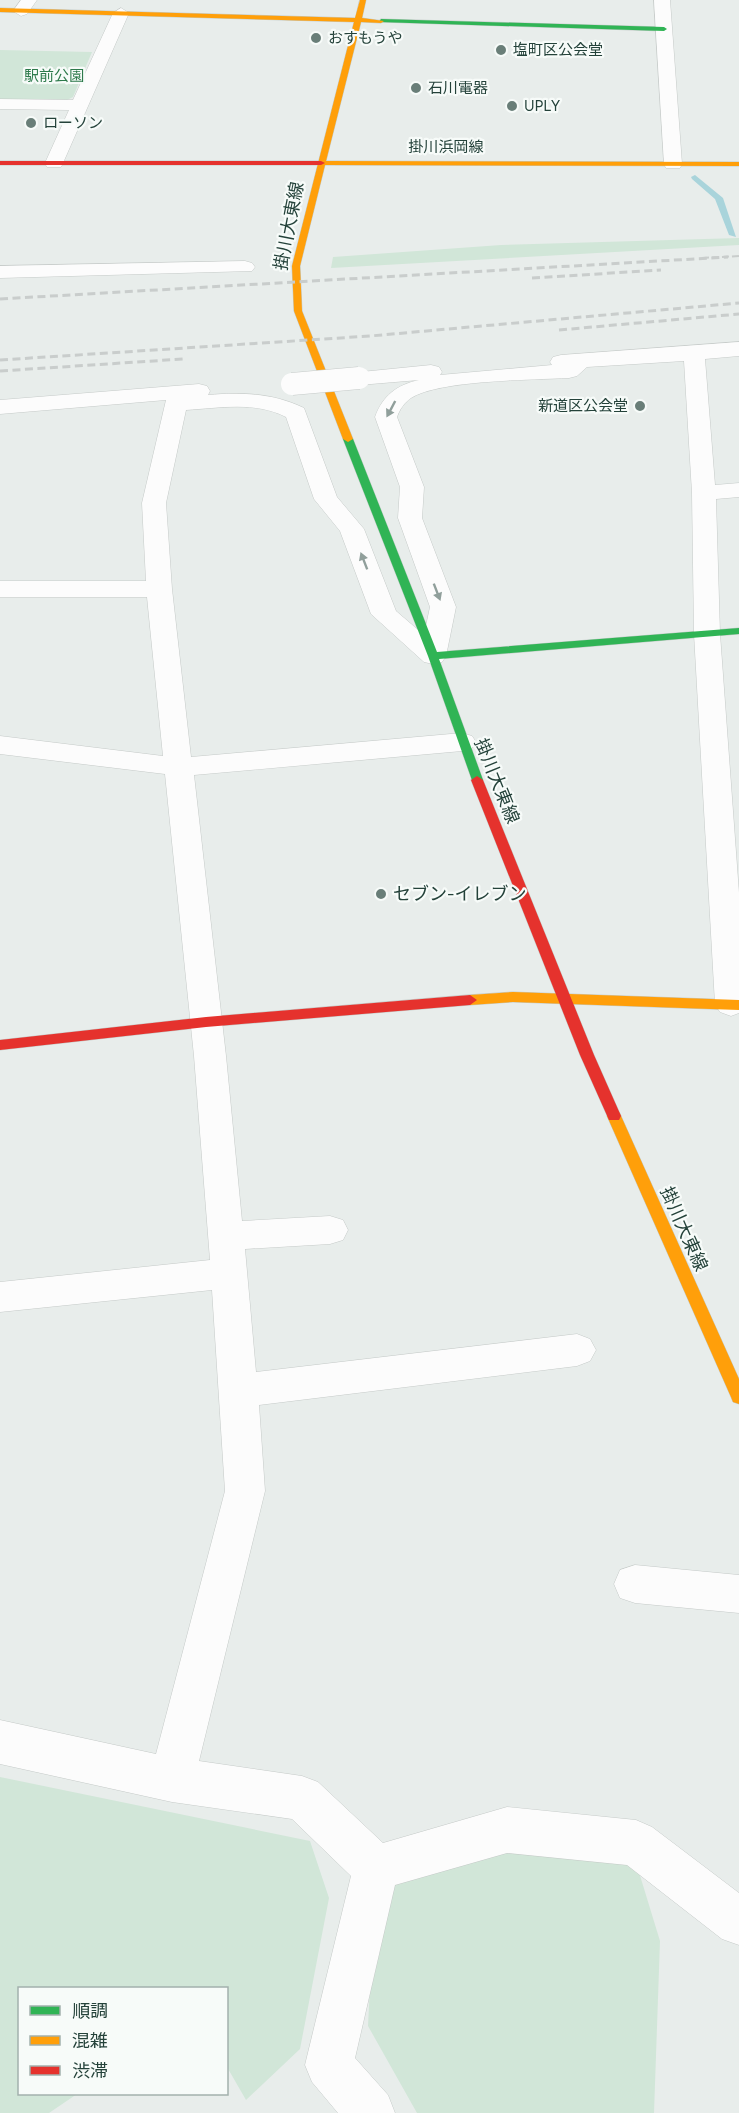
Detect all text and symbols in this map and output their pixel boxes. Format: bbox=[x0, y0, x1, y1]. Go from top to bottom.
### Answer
place label: おすもうや bbox=[328, 29, 403, 47]
marker: おすもうや bbox=[309, 31, 323, 45]
place label: 塩町区公会堂 bbox=[513, 41, 603, 59]
marker: 塩町区公会堂 bbox=[494, 43, 508, 57]
park label: 駅前公園 bbox=[24, 67, 84, 85]
place label: 石川電器 bbox=[428, 79, 488, 97]
marker: 石川電器 bbox=[409, 81, 423, 95]
place label: UPLY bbox=[524, 97, 560, 115]
marker: UPLY bbox=[505, 99, 519, 113]
place label: ローソン bbox=[43, 114, 103, 132]
marker: ローソン bbox=[24, 116, 38, 130]
street label: 掛川浜岡線 bbox=[408, 138, 484, 156]
street label: 掛川大東線 bbox=[270, 180, 308, 272]
place label: 新道区公会堂 bbox=[538, 397, 628, 415]
marker: 新道区公会堂 bbox=[633, 399, 647, 413]
one-way arrow bbox=[386, 401, 396, 418]
one-way arrow bbox=[359, 552, 369, 570]
one-way arrow bbox=[433, 583, 443, 601]
street label: 掛川大東線 bbox=[470, 735, 524, 827]
place label: セブン-イレブン bbox=[393, 883, 527, 905]
marker: セブン-イレブン bbox=[374, 887, 388, 901]
street label: 掛川大東線 bbox=[656, 1183, 712, 1275]
legend bbox=[18, 1987, 228, 2095]
text: 順調 bbox=[72, 2000, 108, 2022]
text: 混雑 bbox=[72, 2030, 108, 2052]
text: 渋滞 bbox=[72, 2060, 108, 2082]

